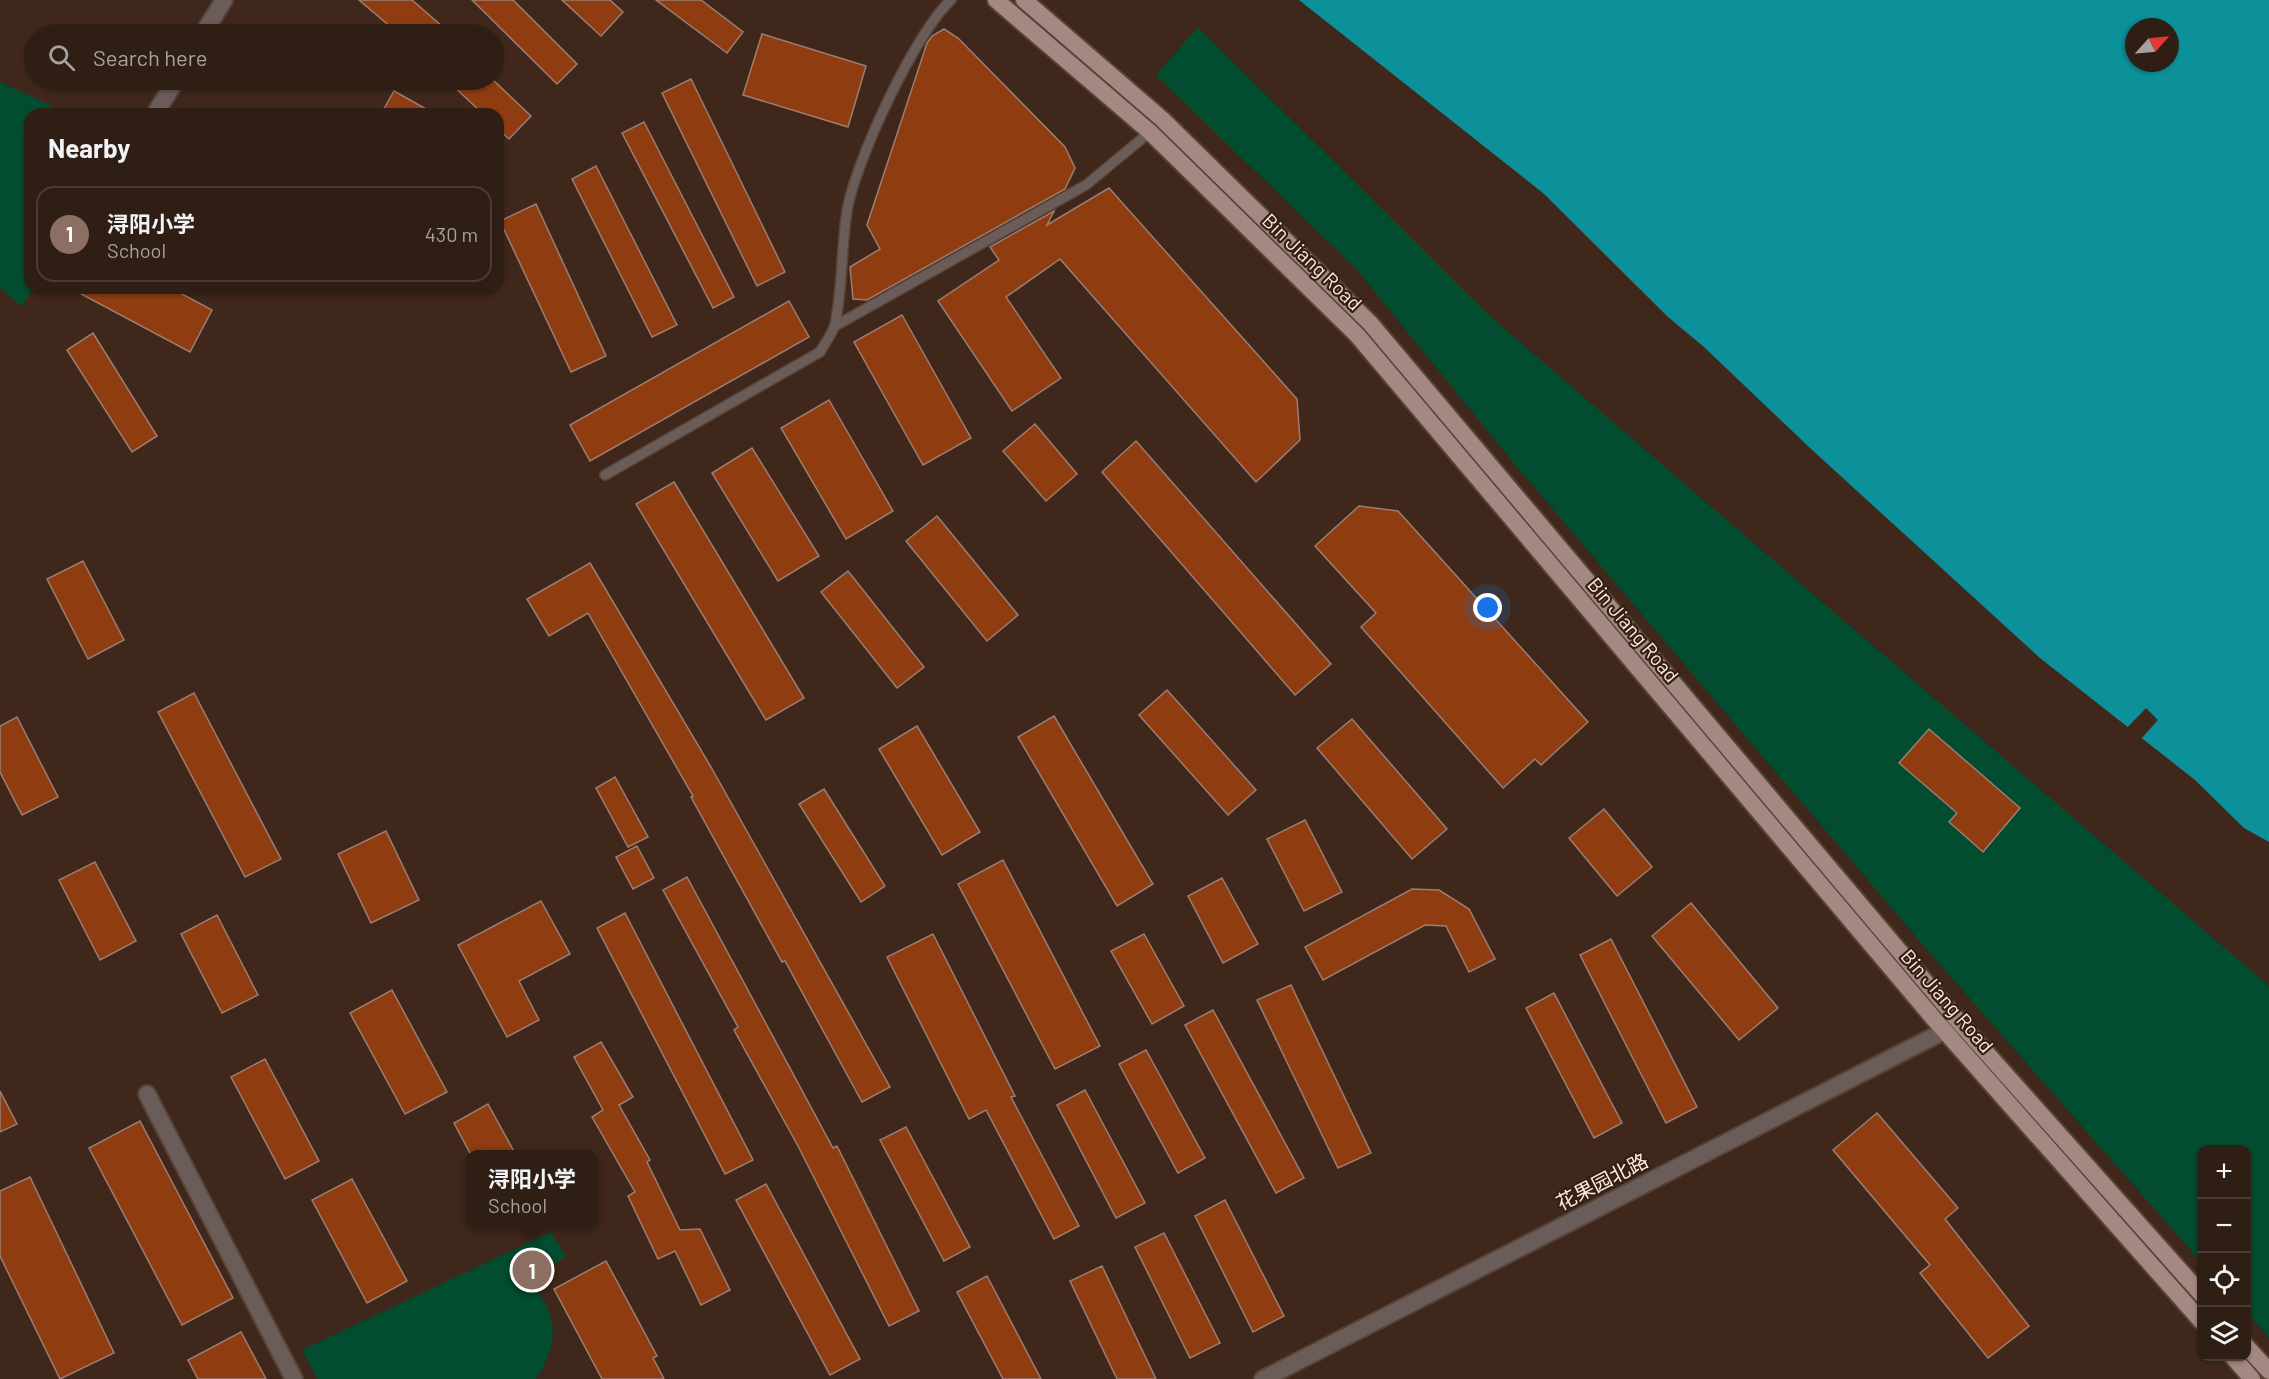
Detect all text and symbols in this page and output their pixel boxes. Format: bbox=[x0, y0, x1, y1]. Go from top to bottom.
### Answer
north arrow bbox=[2125, 18, 2179, 72]
search box bbox=[24, 24, 504, 90]
icon: search bbox=[45, 41, 78, 74]
text: Search here bbox=[93, 44, 207, 70]
text: Nearby bbox=[48, 132, 130, 163]
street label: Bin Jiang Road bbox=[1258, 208, 1367, 315]
text: 浔阳小学 bbox=[107, 210, 195, 236]
text: 1 bbox=[66, 222, 73, 246]
text: 430 m bbox=[425, 222, 478, 246]
text: School bbox=[107, 238, 166, 262]
street label: Bin Jiang Road bbox=[1583, 572, 1684, 686]
your location bbox=[1473, 593, 1502, 622]
street label: Bin Jiang Road bbox=[1896, 944, 1999, 1057]
map controls bbox=[2197, 1145, 2251, 1361]
button: + bbox=[2197, 1145, 2251, 1199]
street label: 花果园北路 bbox=[1552, 1148, 1652, 1215]
popup bbox=[466, 1150, 598, 1228]
text: 浔阳小学 bbox=[488, 1165, 576, 1191]
text: School bbox=[488, 1193, 547, 1217]
button: − bbox=[2197, 1199, 2251, 1253]
pin: 1 bbox=[512, 1248, 552, 1292]
button: locate bbox=[2197, 1253, 2251, 1307]
button: layers bbox=[2197, 1307, 2251, 1361]

